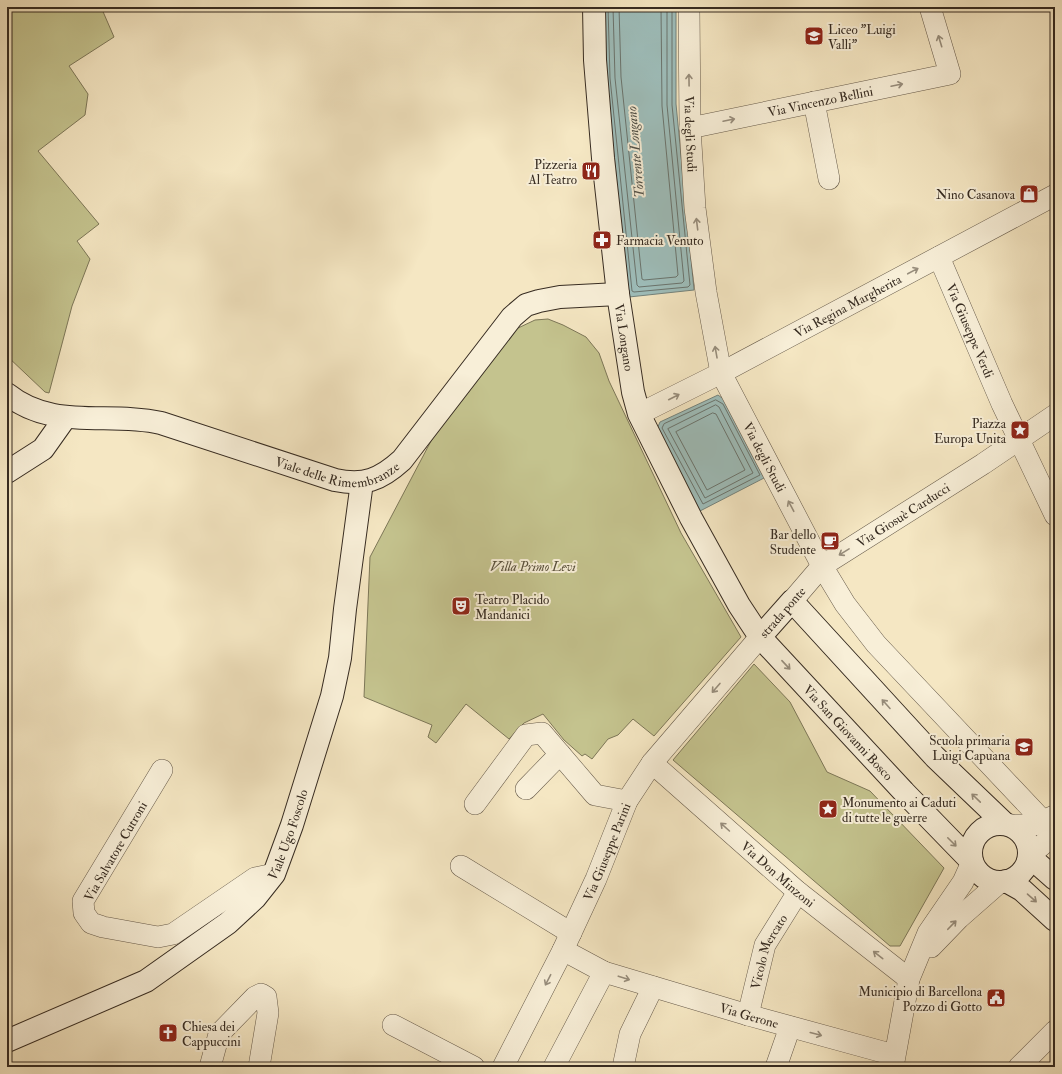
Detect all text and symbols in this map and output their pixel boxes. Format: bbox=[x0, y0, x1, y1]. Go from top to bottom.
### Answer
place label: Liceo "Luigi Valli" bbox=[828, 22, 896, 53]
school or university icon: Liceo "Luigi Valli" bbox=[803, 25, 825, 47]
one-way arrow bbox=[936, 34, 943, 47]
one-way arrow bbox=[685, 74, 693, 87]
one-way arrow bbox=[890, 81, 903, 89]
street label: Via Vincenzo Bellini bbox=[766, 83, 875, 121]
street label: Via degli Studi bbox=[681, 96, 700, 173]
water label: Torrente Longano bbox=[623, 106, 648, 198]
one-way arrow bbox=[722, 116, 735, 124]
place label: Pizzeria Al Teatro bbox=[528, 157, 578, 188]
restaurant icon: Pizzeria Al Teatro bbox=[580, 160, 602, 182]
shop icon: Nino Casanova bbox=[1018, 183, 1040, 205]
place label: Nino Casanova bbox=[936, 187, 1016, 203]
one-way arrow bbox=[693, 217, 701, 230]
pharmacy icon: Farmacia Venuto bbox=[591, 229, 613, 251]
place label: Farmacia Venuto bbox=[616, 233, 703, 249]
one-way arrow bbox=[907, 266, 919, 274]
street label: Via Regina Margherita bbox=[792, 271, 905, 342]
street label: Via Giuseppe Verdi bbox=[942, 281, 997, 381]
street label: Via Longano bbox=[611, 303, 637, 372]
one-way arrow bbox=[712, 346, 720, 359]
one-way arrow bbox=[668, 393, 680, 400]
place label: Piazza Europa Unita bbox=[934, 416, 1007, 448]
place icon: Piazza Europa Unita bbox=[1009, 419, 1031, 441]
street label: Via degli Studi bbox=[739, 420, 789, 496]
street label: Viale delle Rimembranze bbox=[271, 452, 401, 468]
text: Viale delle Rimembranze bbox=[273, 454, 403, 491]
street label: Via Giosuè Carducci bbox=[854, 480, 954, 551]
one-way arrow bbox=[787, 501, 794, 513]
place label: Bar dello Studente bbox=[770, 527, 817, 558]
cafe icon: Bar dello Studente bbox=[819, 530, 841, 552]
one-way arrow bbox=[839, 548, 850, 556]
park label: Villa Primo Levi bbox=[490, 559, 576, 575]
street label: strada ponte bbox=[756, 583, 810, 642]
place label: Teatro Placido Mandanici bbox=[475, 592, 549, 623]
theatre icon: Teatro Placido Mandanici bbox=[450, 595, 472, 617]
one-way arrow bbox=[781, 660, 790, 670]
one-way arrow bbox=[712, 682, 721, 693]
street label: Via San Giovanni Bosco bbox=[799, 682, 896, 784]
one-way arrow bbox=[882, 699, 891, 709]
place label: Scuola primaria Luigi Capuana bbox=[929, 733, 1011, 765]
school or university icon: Scuola primaria Luigi Capuana bbox=[1013, 736, 1035, 758]
street label: Viale Ugo Foscolo bbox=[265, 788, 312, 884]
one-way arrow bbox=[971, 793, 981, 802]
place label: Monumento ai Caduti di tutte le guerre bbox=[842, 795, 957, 826]
street label: Via Salvatore Cutroni bbox=[81, 798, 151, 904]
place icon: Monumento ai Caduti di tutte le guerre bbox=[817, 798, 839, 820]
street label: Via Giuseppe Parini bbox=[580, 800, 635, 904]
one-way arrow bbox=[719, 822, 730, 831]
one-way arrow bbox=[947, 837, 957, 846]
street label: Via Don Minzoni bbox=[737, 838, 818, 911]
one-way arrow bbox=[1027, 894, 1037, 903]
street label: Vicolo Mercato bbox=[748, 912, 791, 991]
one-way arrow bbox=[948, 920, 957, 930]
one-way arrow bbox=[873, 950, 884, 959]
one-way arrow bbox=[544, 974, 551, 986]
one-way arrow bbox=[617, 975, 630, 982]
place label: Municipio di Barcellona Pozzo di Gotto bbox=[858, 984, 983, 1015]
public building icon: Municipio di Barcellona Pozzo di Gotto bbox=[985, 987, 1007, 1009]
street label: Via Gerone bbox=[718, 1000, 781, 1032]
place label: Chiesa dei Cappuccini bbox=[182, 1019, 241, 1051]
church icon: Chiesa dei Cappuccini bbox=[157, 1022, 179, 1044]
one-way arrow bbox=[809, 1031, 822, 1038]

